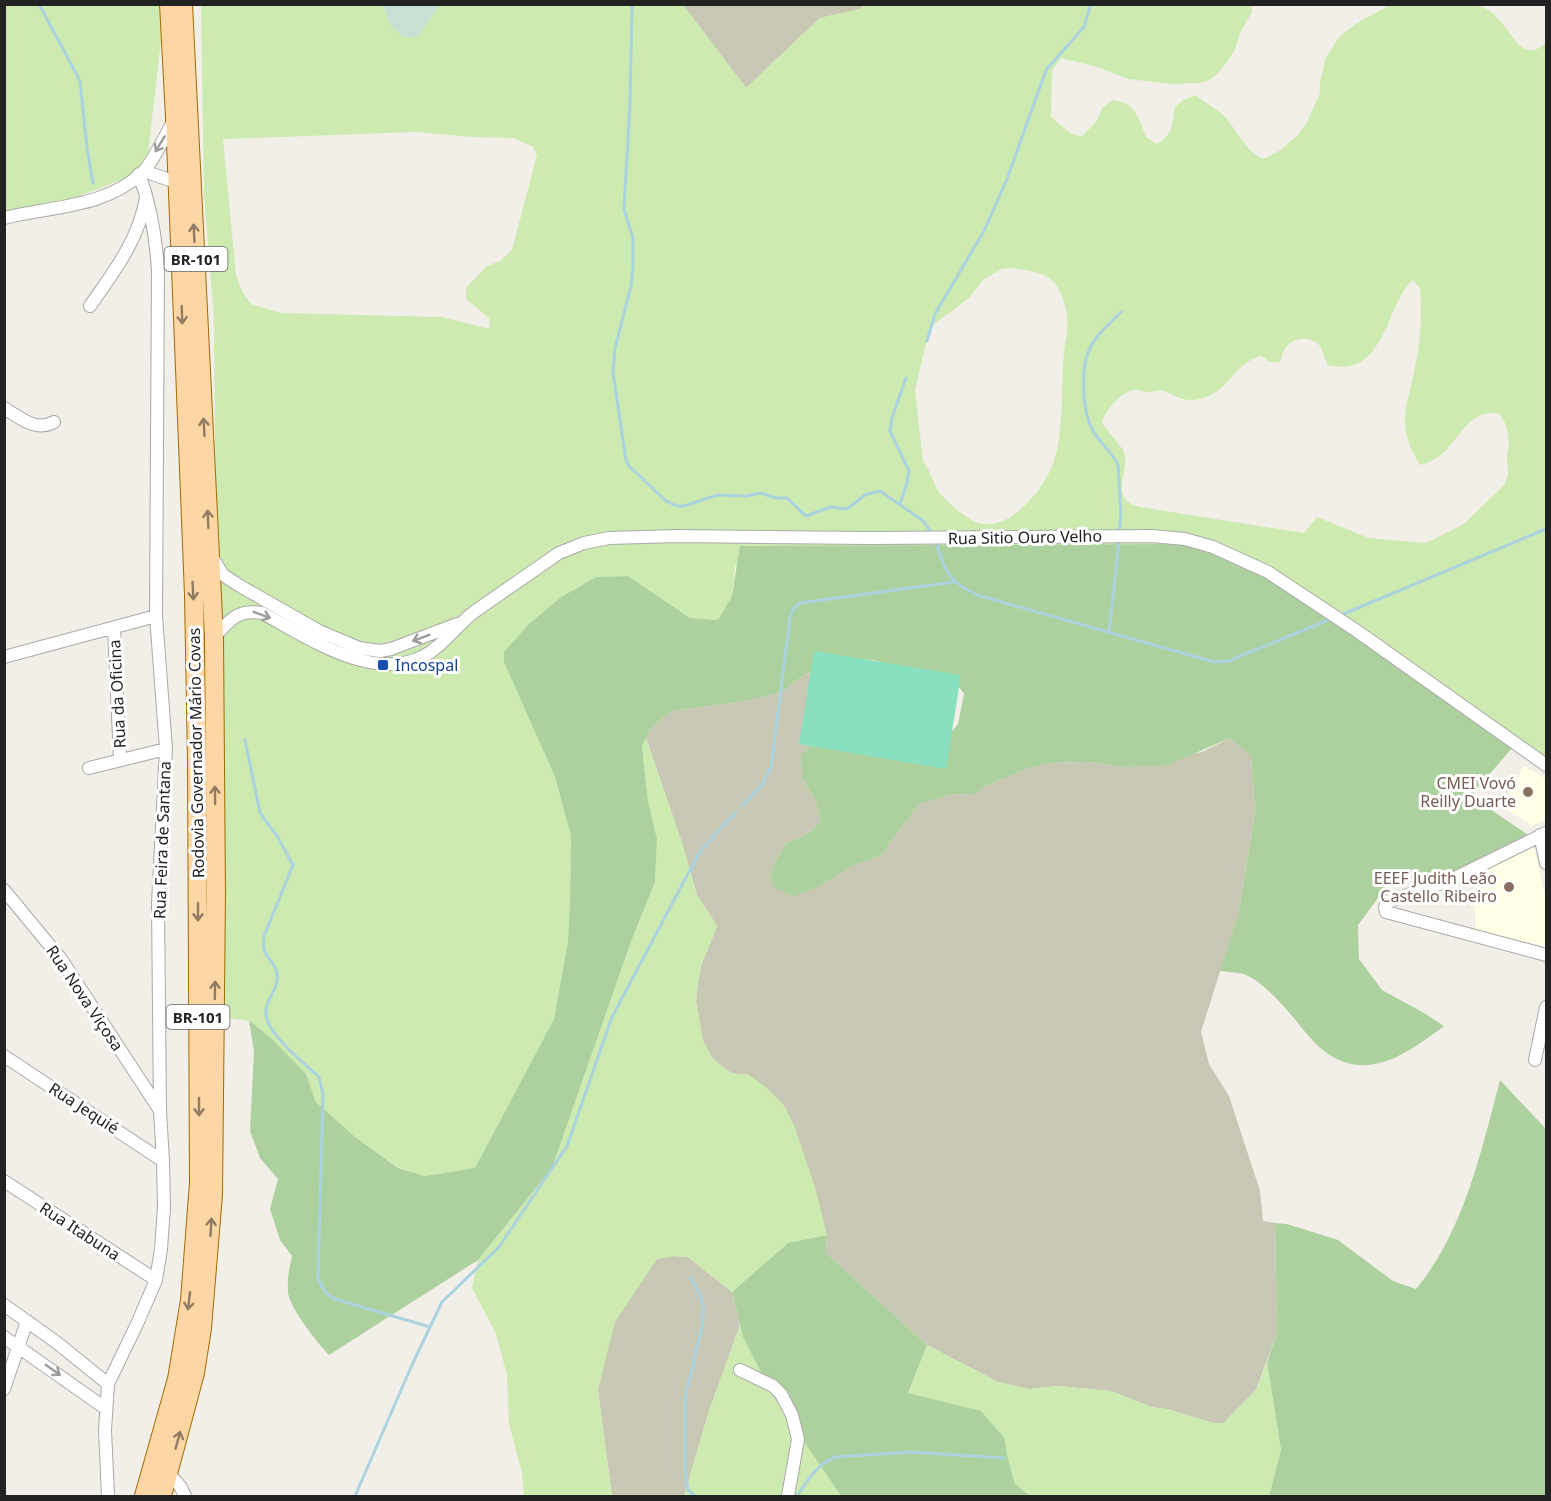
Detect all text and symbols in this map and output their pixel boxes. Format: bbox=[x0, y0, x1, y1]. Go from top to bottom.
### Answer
one-way arrow bbox=[154, 135, 166, 152]
one-way arrow bbox=[189, 223, 200, 243]
road number: BR-101 bbox=[164, 247, 228, 271]
one-way arrow bbox=[177, 305, 188, 325]
one-way arrow bbox=[199, 418, 210, 438]
one-way arrow bbox=[203, 510, 214, 530]
street label: Rua Sitio Ouro Velho bbox=[948, 525, 1102, 549]
one-way arrow bbox=[188, 580, 199, 600]
one-way arrow bbox=[252, 610, 271, 621]
street label: Rodovia Governador Mário Covas bbox=[183, 628, 209, 878]
one-way arrow bbox=[412, 634, 431, 645]
street label: Rua da Oficina bbox=[103, 639, 131, 749]
place label: Incospal bbox=[395, 654, 458, 676]
marker: Incospal bbox=[376, 658, 390, 672]
street label: Rua Feira de Santana bbox=[148, 761, 176, 919]
place label: CMEI Vovó Reilly Duarte bbox=[1420, 772, 1516, 812]
marker: CMEI Vovó Reilly Duarte bbox=[1521, 785, 1535, 799]
one-way arrow bbox=[210, 786, 221, 806]
place label: EEEF Judith Leão Castello Ribeiro bbox=[1374, 867, 1497, 907]
marker: EEEF Judith Leão Castello Ribeiro bbox=[1502, 880, 1516, 894]
one-way arrow bbox=[192, 901, 204, 921]
street label: Rua Nova Viçosa bbox=[41, 941, 129, 1055]
one-way arrow bbox=[210, 981, 221, 1001]
road number: BR-101 bbox=[166, 1005, 230, 1029]
street label: Rua Jequié bbox=[45, 1077, 123, 1139]
one-way arrow bbox=[193, 1096, 205, 1116]
street label: Rua Itabuna bbox=[36, 1197, 124, 1265]
one-way arrow bbox=[206, 1218, 217, 1238]
one-way arrow bbox=[183, 1291, 194, 1311]
one-way arrow bbox=[44, 1364, 60, 1376]
one-way arrow bbox=[173, 1431, 185, 1450]

